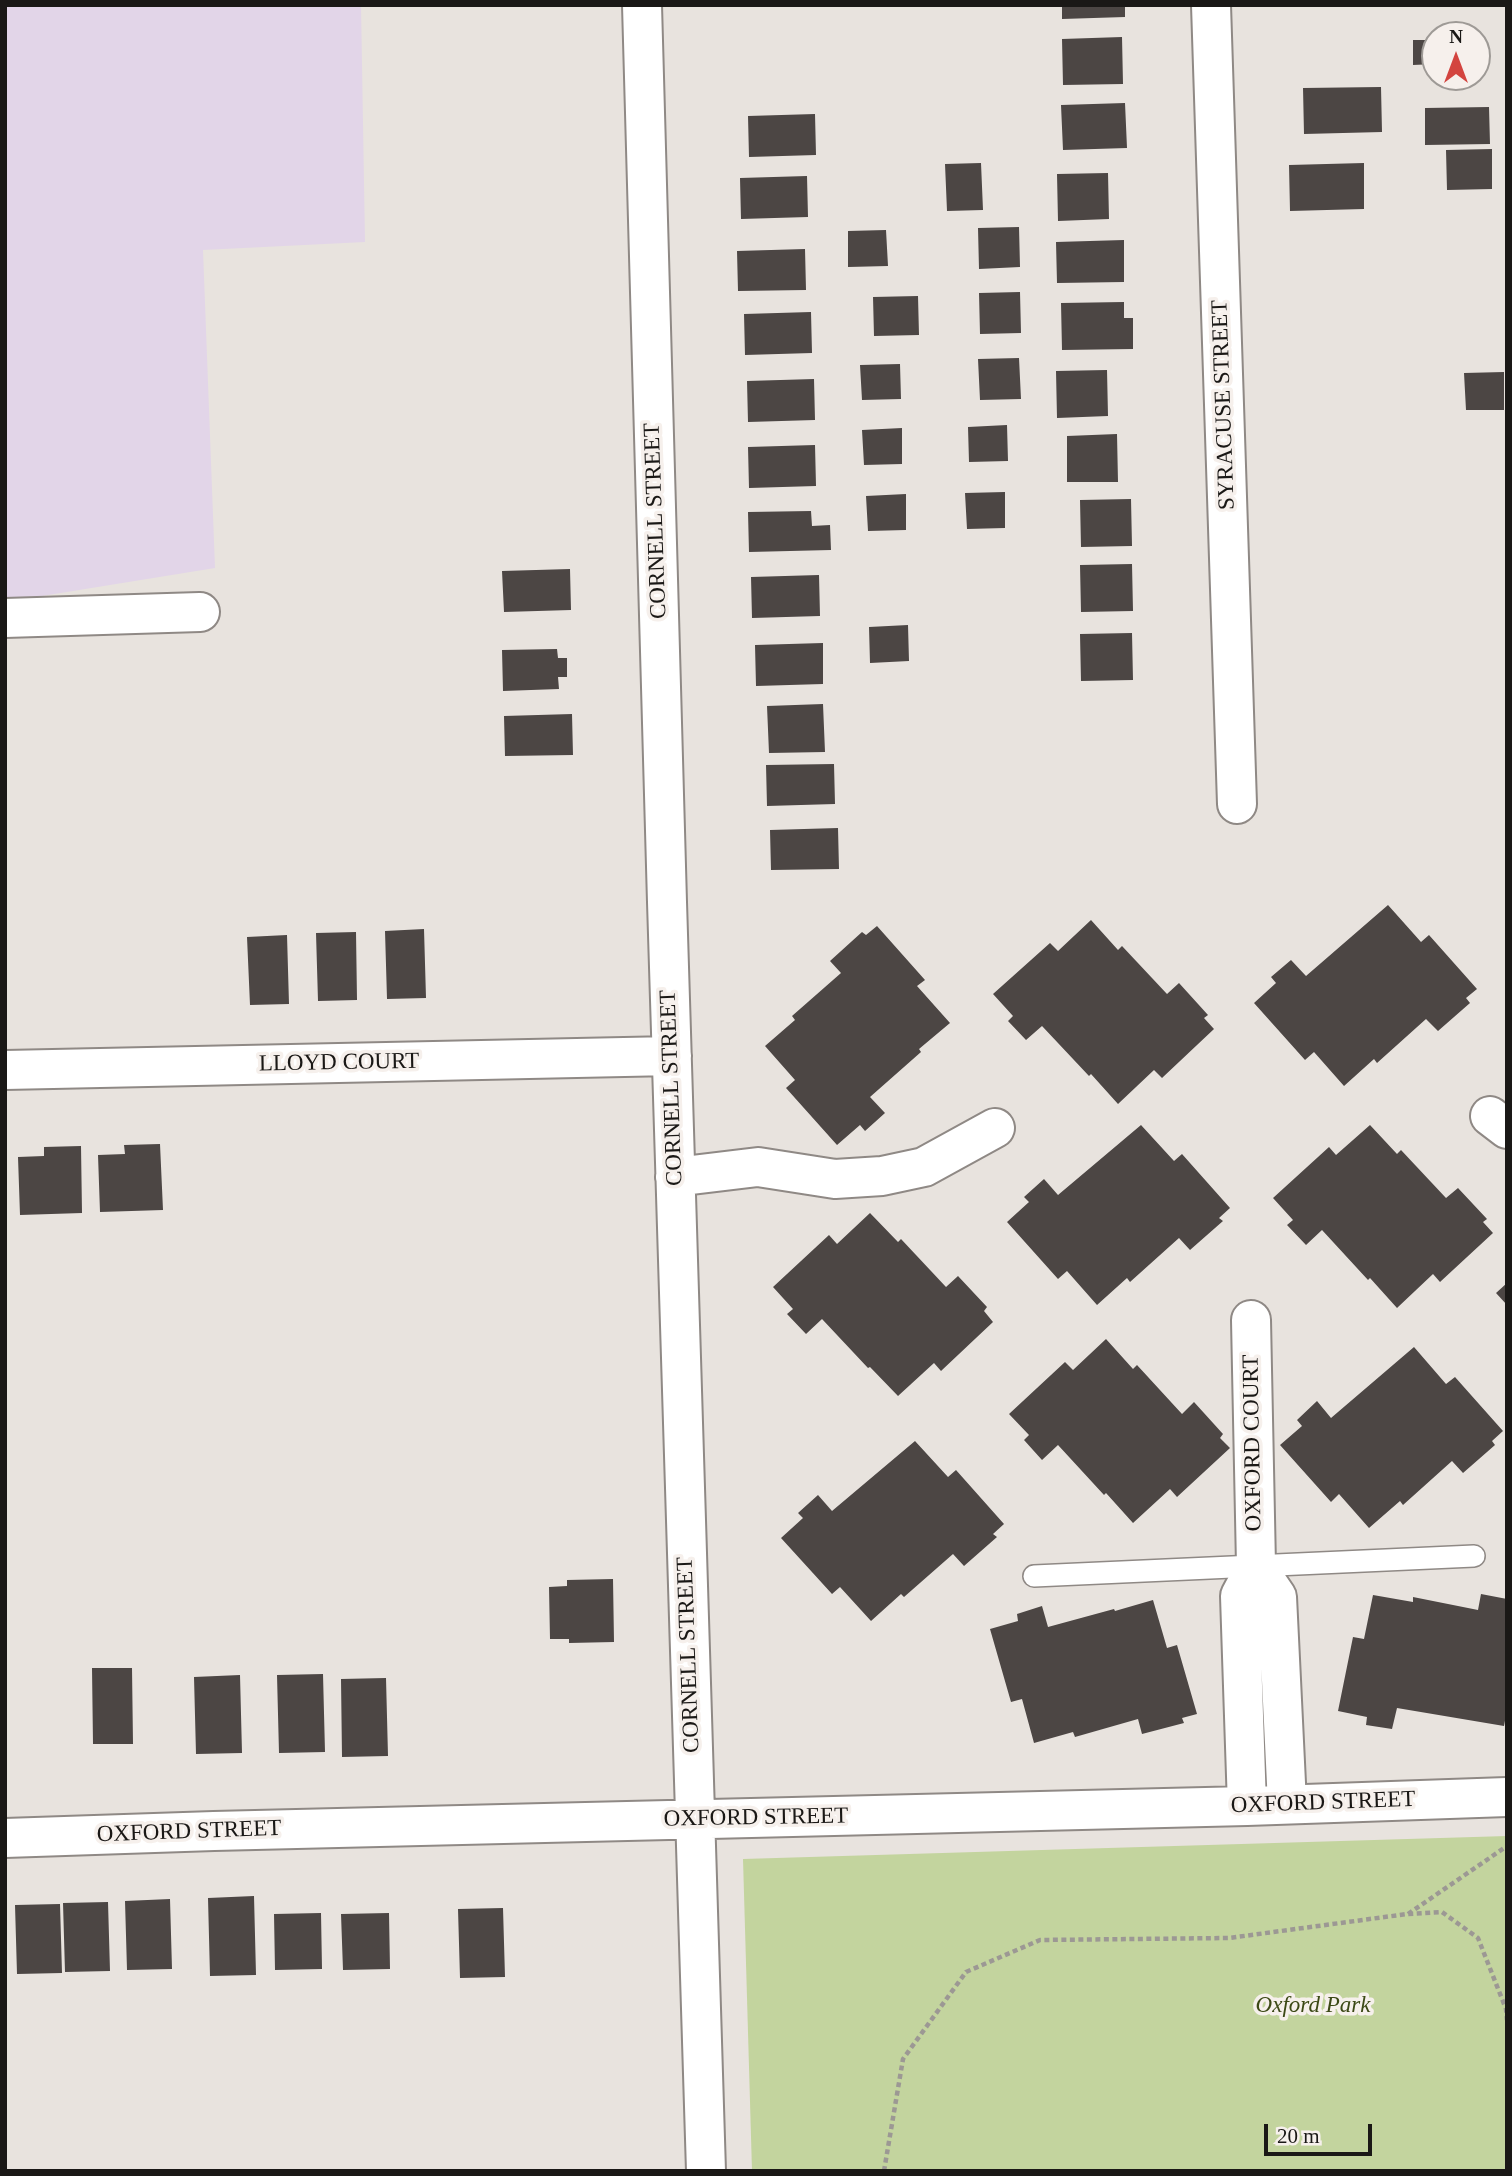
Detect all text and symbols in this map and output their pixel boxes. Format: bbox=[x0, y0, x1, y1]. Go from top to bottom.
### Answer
north arrow bbox=[1421, 21, 1491, 91]
text: N bbox=[1449, 26, 1463, 47]
street label: SYRACUSE STREET bbox=[1207, 299, 1241, 511]
street label: CORNELL STREET bbox=[639, 423, 673, 619]
street label: CORNELL STREET bbox=[655, 990, 689, 1186]
street label: LLOYD COURT bbox=[259, 1048, 419, 1078]
street label: OXFORD COURT bbox=[1238, 1354, 1268, 1532]
street label: CORNELL STREET bbox=[672, 1557, 706, 1753]
street label: OXFORD STREET bbox=[1230, 1786, 1416, 1820]
street label: OXFORD STREET bbox=[663, 1803, 849, 1833]
street label: OXFORD STREET bbox=[96, 1815, 282, 1849]
park label: Oxford Park bbox=[1256, 1992, 1370, 2020]
scale bar bbox=[1267, 2110, 1376, 2154]
text: 20 m bbox=[1277, 2124, 1320, 2148]

